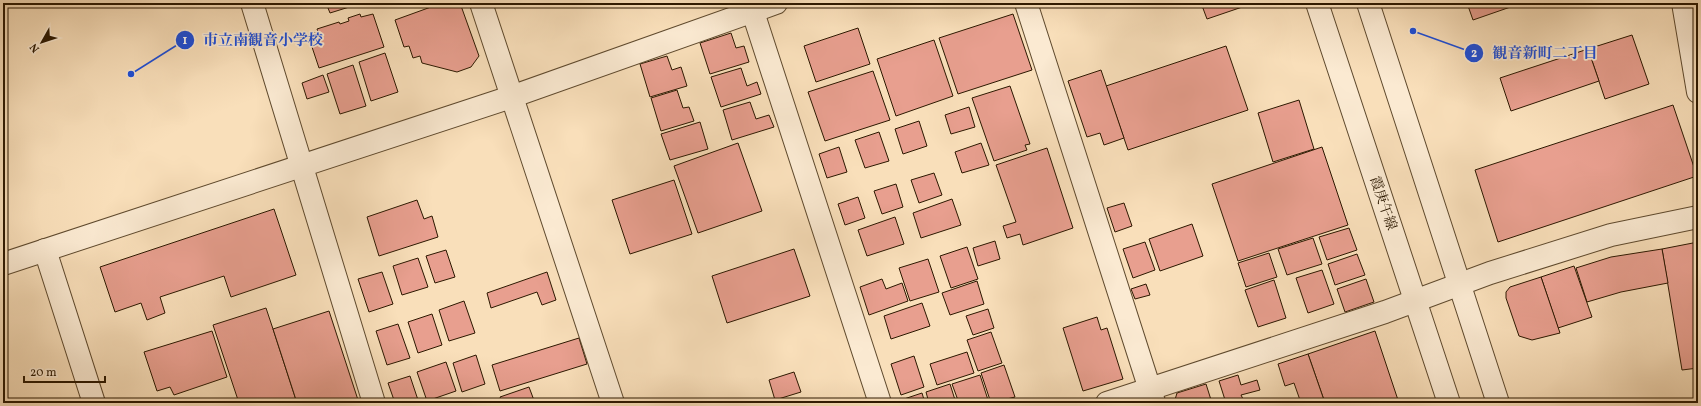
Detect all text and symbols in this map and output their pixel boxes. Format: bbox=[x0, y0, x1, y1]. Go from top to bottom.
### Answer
north arrow bbox=[22, 22, 62, 62]
callout: 市立南観音小学校 bbox=[175, 26, 331, 53]
text: 市立南観音小学校 bbox=[203, 31, 323, 52]
text: 1 bbox=[183, 33, 188, 49]
callout: 観音新町二丁目 bbox=[1464, 39, 1605, 66]
text: N bbox=[27, 40, 44, 55]
text: 観音新町二丁目 bbox=[1492, 44, 1598, 65]
text: 2 bbox=[1471, 46, 1477, 62]
street label: 霞庚午線 bbox=[1364, 174, 1401, 233]
scale bar bbox=[24, 358, 105, 384]
text: 20 m bbox=[30, 365, 57, 381]

